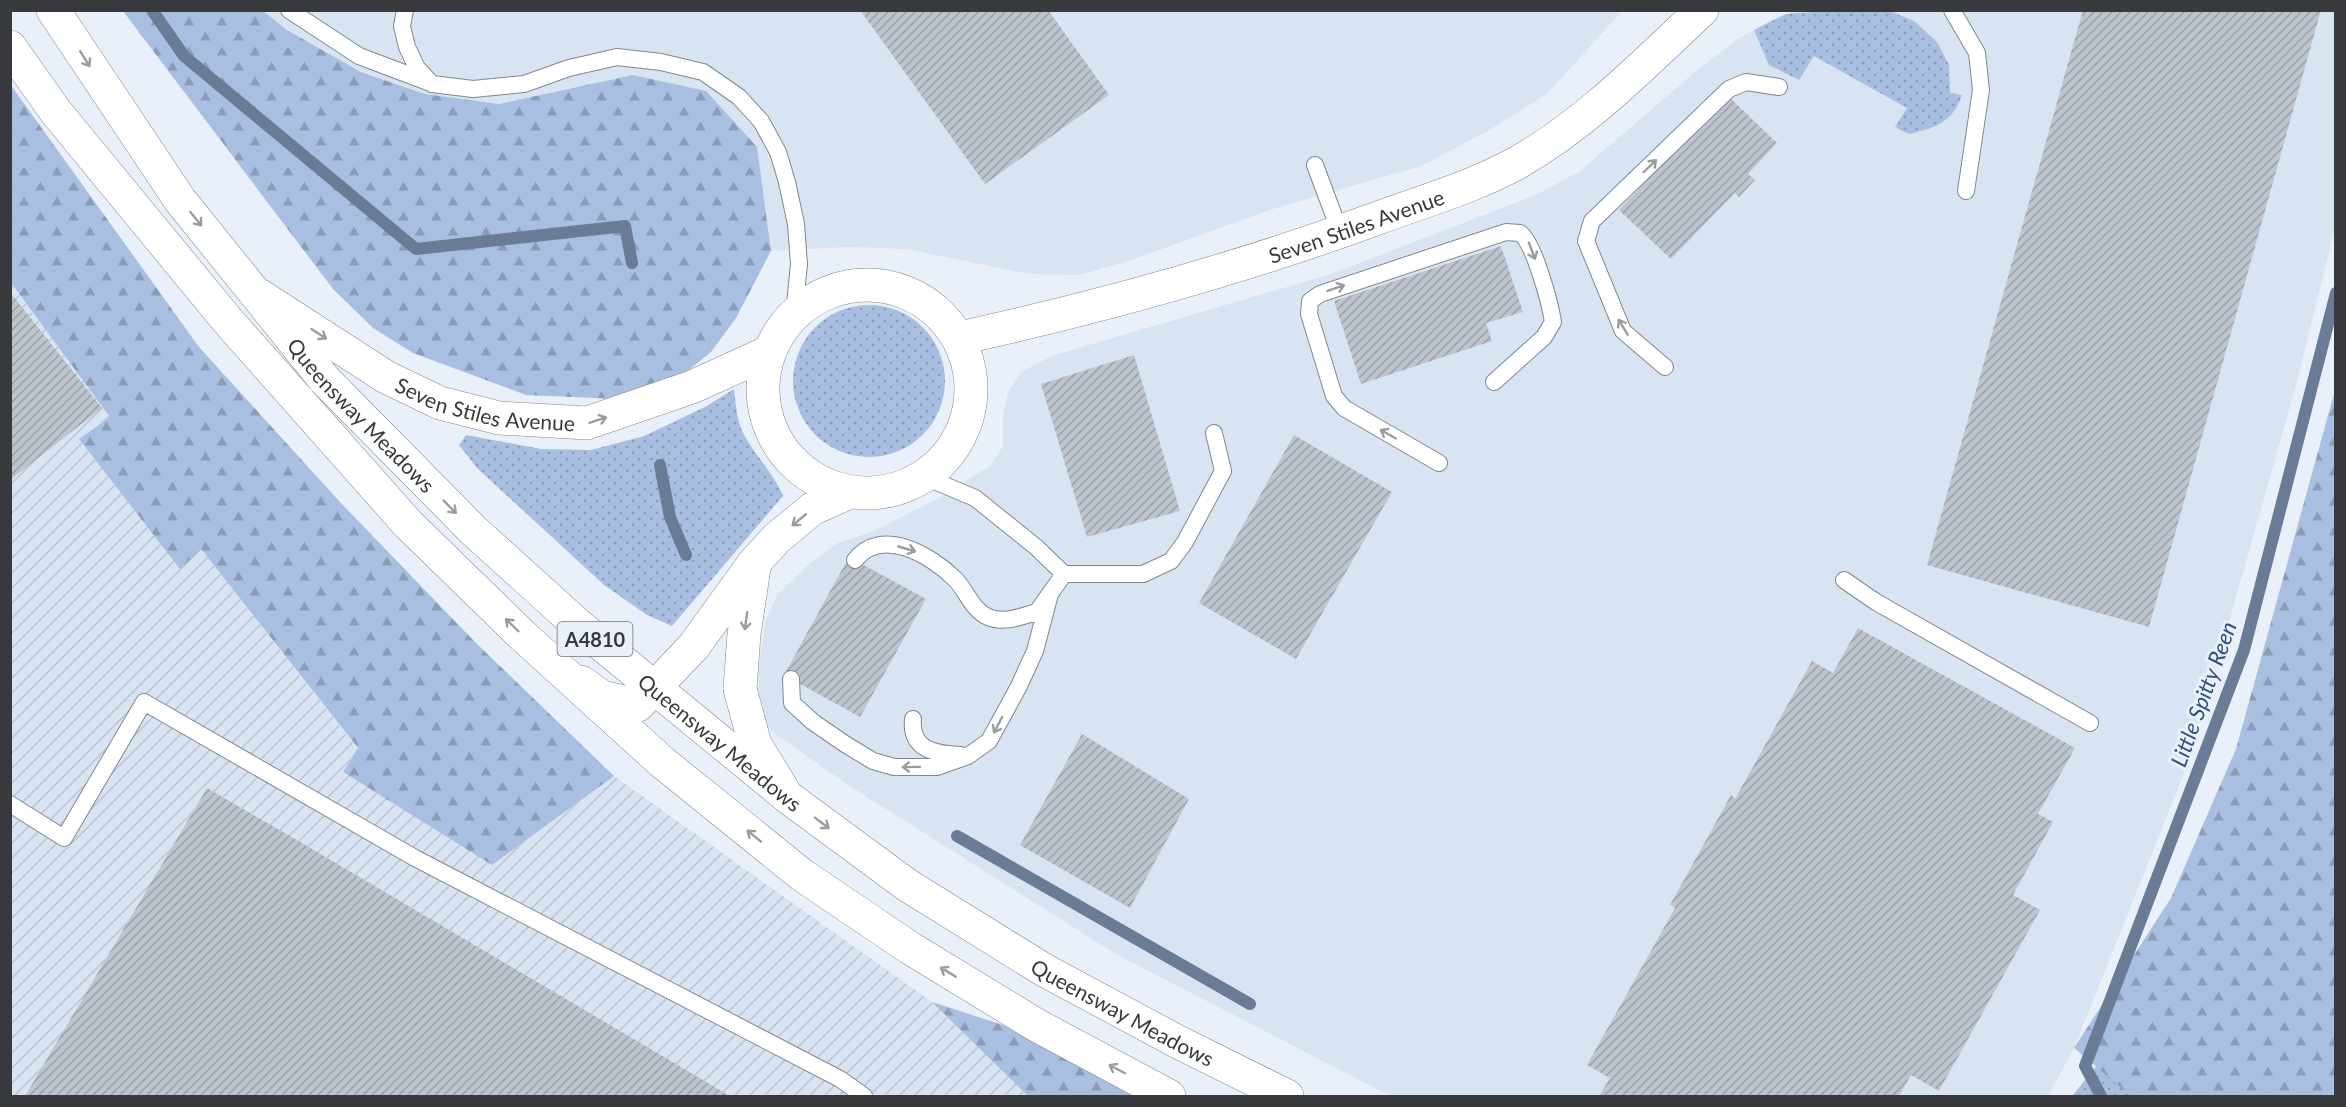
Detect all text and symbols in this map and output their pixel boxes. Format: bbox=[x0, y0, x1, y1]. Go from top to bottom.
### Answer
one-way arrow bbox=[80, 50, 92, 67]
one-way arrow bbox=[1642, 158, 1657, 173]
street label: Seven Stiles Avenue bbox=[1265, 183, 1447, 267]
one-way arrow bbox=[190, 211, 203, 227]
one-way arrow bbox=[1527, 241, 1538, 260]
one-way arrow bbox=[1326, 282, 1345, 293]
one-way arrow bbox=[1617, 319, 1629, 336]
one-way arrow bbox=[311, 328, 327, 340]
street label: Queensway Meadows bbox=[283, 332, 441, 497]
street label: Seven Stiles Avenue bbox=[392, 371, 576, 435]
one-way arrow bbox=[588, 413, 607, 424]
one-way arrow bbox=[1380, 427, 1397, 439]
one-way arrow bbox=[443, 499, 458, 514]
one-way arrow bbox=[791, 513, 807, 526]
one-way arrow bbox=[897, 544, 916, 555]
one-way arrow bbox=[740, 611, 751, 630]
one-way arrow bbox=[504, 618, 519, 633]
water label: Little Spitty Reen bbox=[2164, 618, 2242, 770]
road number: A4810 bbox=[558, 622, 632, 656]
street label: Queensway Meadows bbox=[634, 668, 807, 816]
one-way arrow bbox=[992, 716, 1003, 734]
one-way arrow bbox=[901, 761, 921, 773]
one-way arrow bbox=[814, 817, 830, 830]
one-way arrow bbox=[747, 829, 762, 843]
street label: Queensway Meadows bbox=[1027, 953, 1218, 1070]
one-way arrow bbox=[940, 965, 957, 977]
one-way arrow bbox=[1109, 1063, 1126, 1075]

